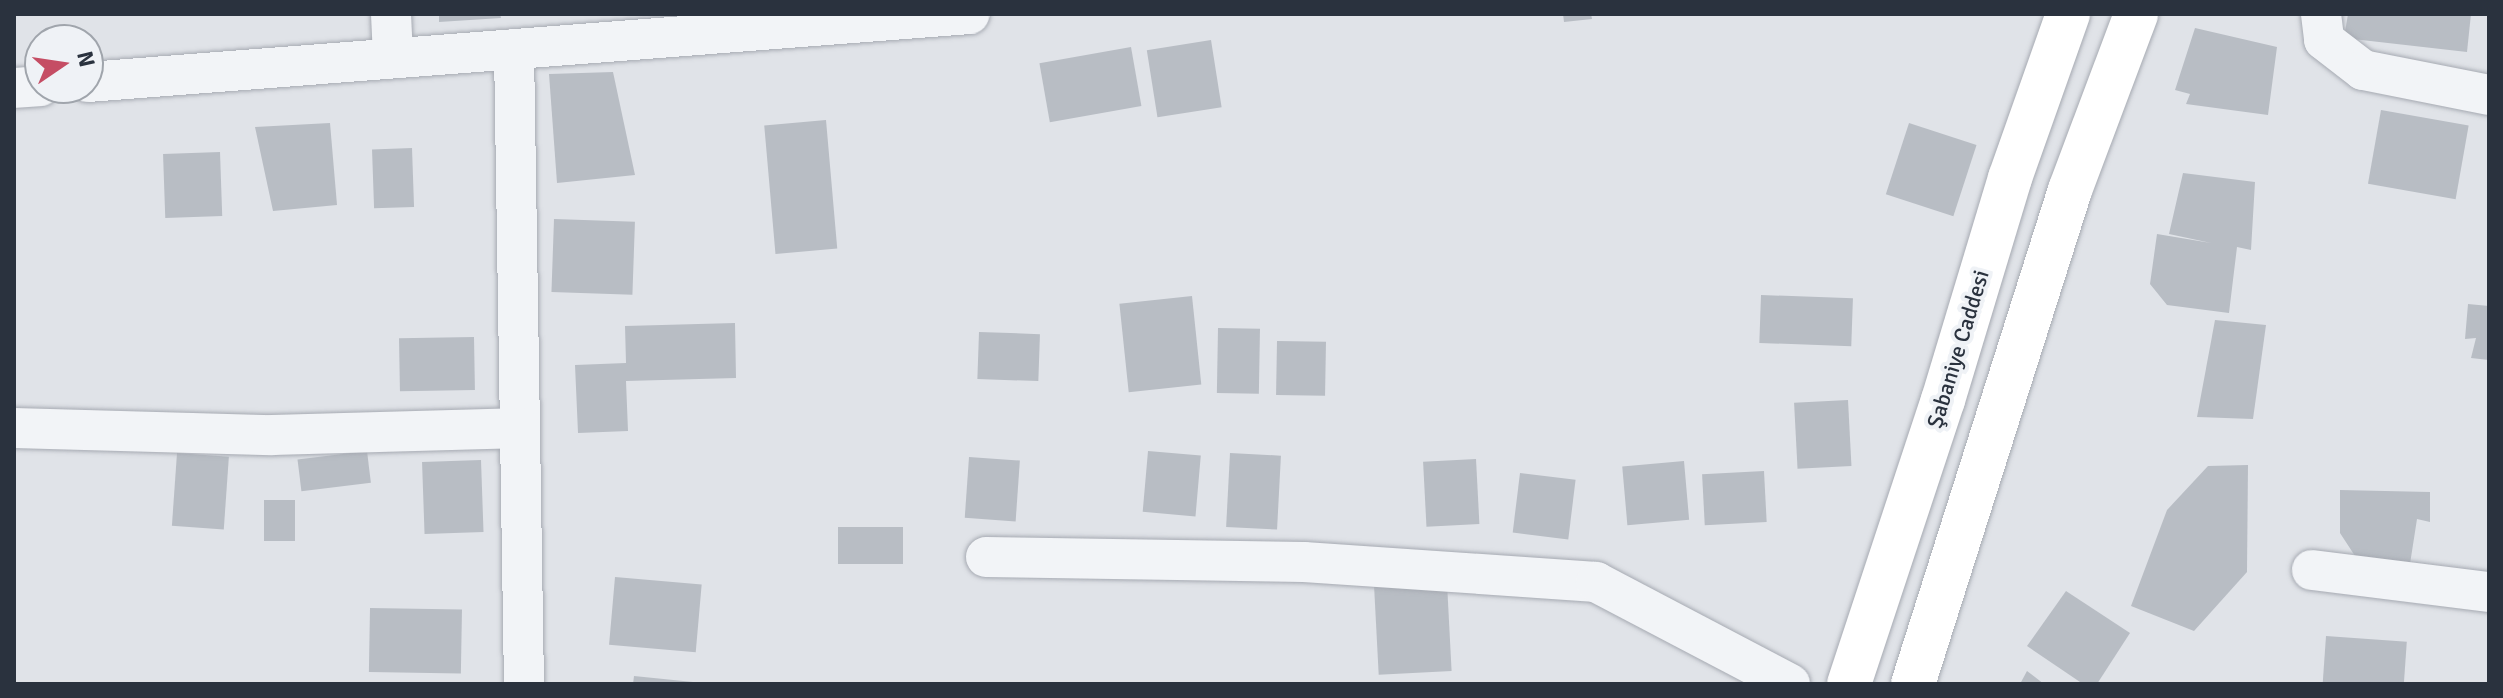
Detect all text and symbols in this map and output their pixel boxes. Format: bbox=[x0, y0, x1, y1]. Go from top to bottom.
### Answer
north arrow bbox=[24, 24, 104, 104]
text: N bbox=[71, 48, 101, 69]
street label: Şabaniye Caddesi bbox=[1921, 267, 1995, 431]

